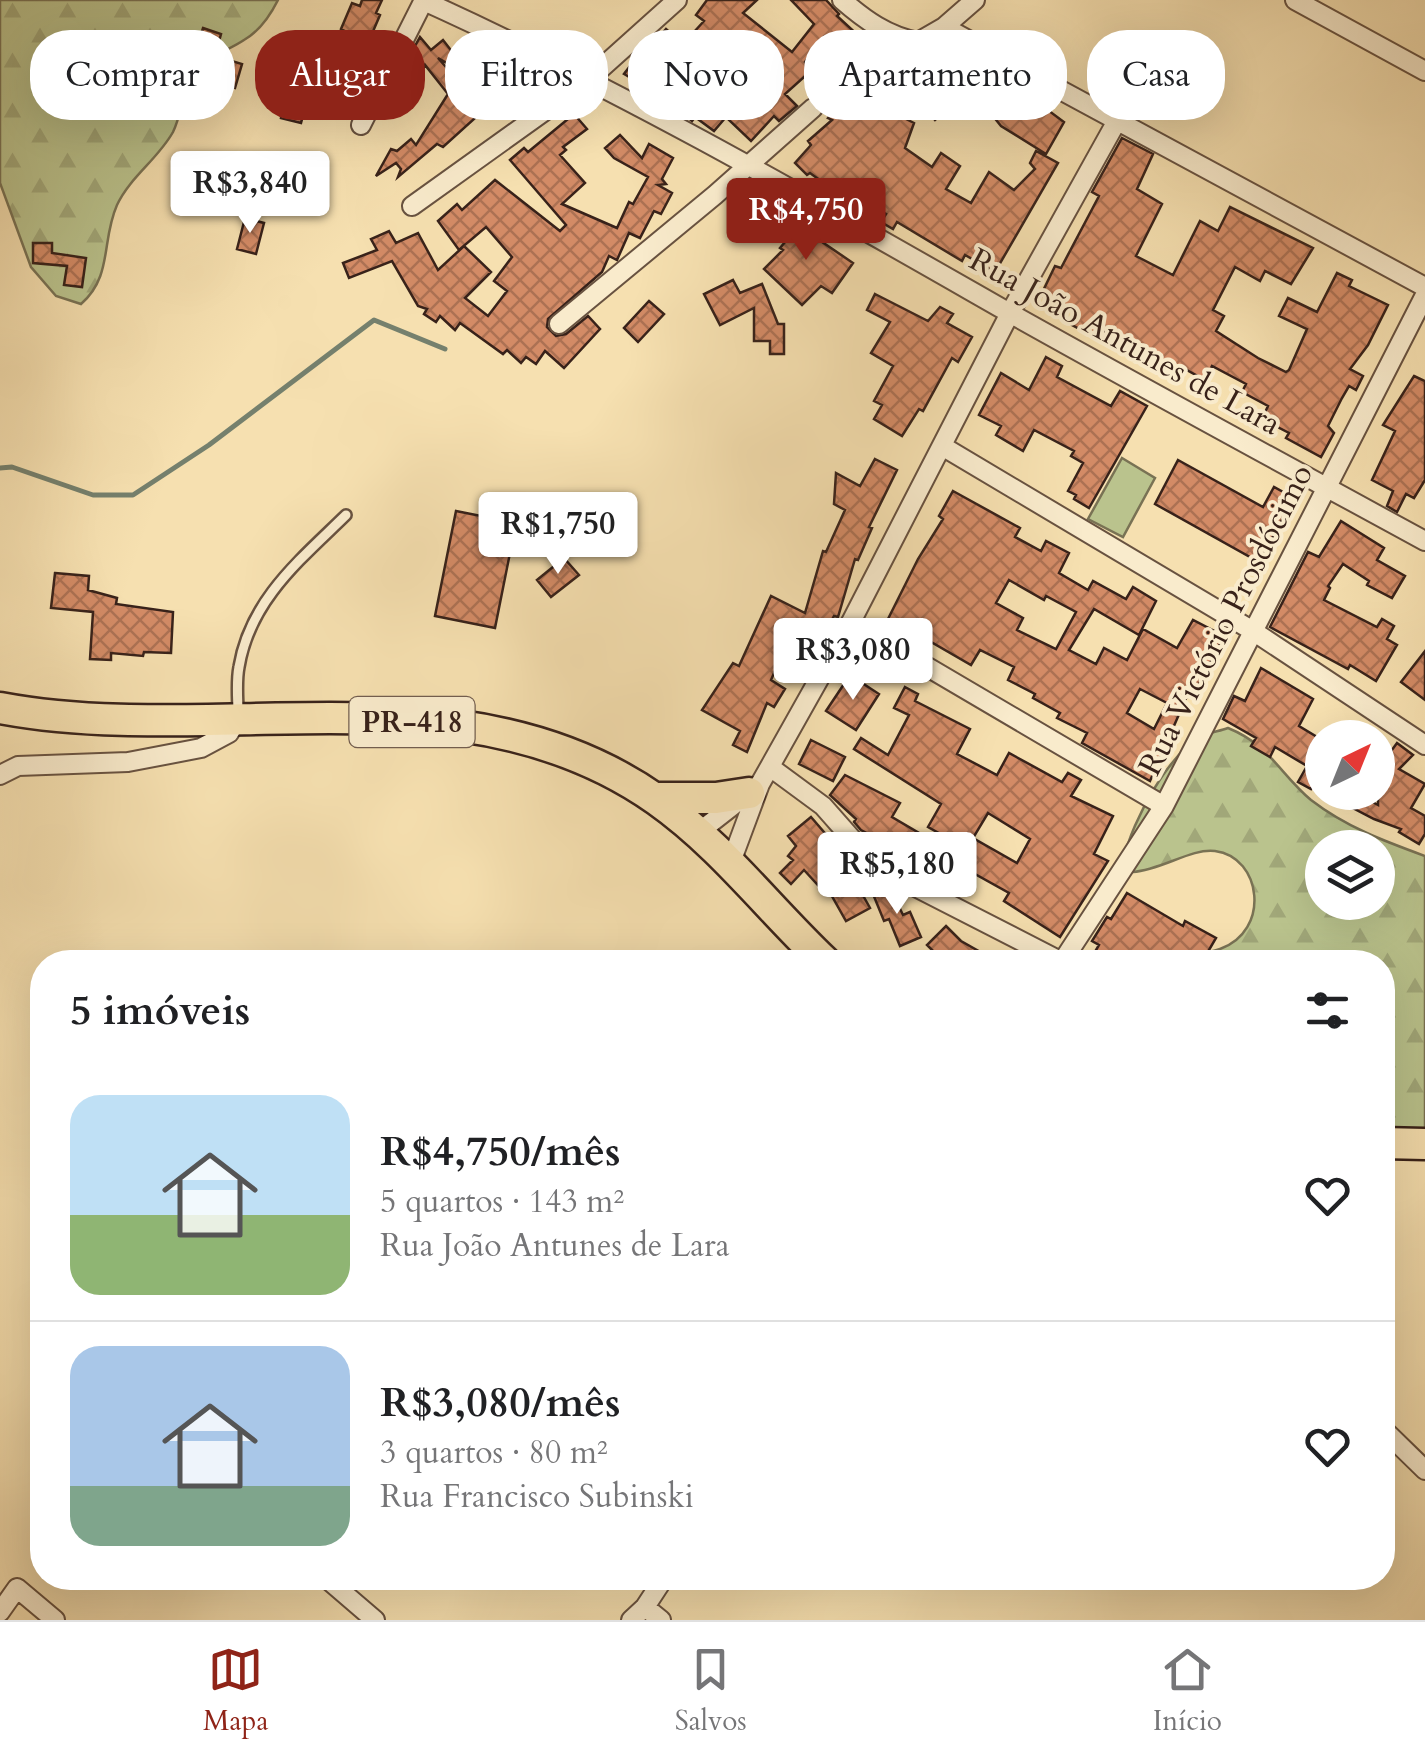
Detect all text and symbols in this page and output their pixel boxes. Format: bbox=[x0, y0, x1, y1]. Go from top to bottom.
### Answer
chip: Comprar bbox=[30, 30, 235, 120]
chip: Alugar bbox=[255, 30, 425, 120]
chip: Filtros bbox=[445, 30, 608, 120]
chip: Novo bbox=[628, 30, 784, 120]
chip: Apartamento bbox=[804, 30, 1067, 120]
chip: Casa bbox=[1087, 30, 1225, 120]
pin: R$3,840 bbox=[158, 151, 342, 236]
text: R$3,840 bbox=[193, 161, 307, 205]
pin: R$4,750 bbox=[714, 178, 898, 263]
text: R$4,750 bbox=[749, 188, 863, 232]
street label: Rua João Antunes de Lara bbox=[961, 238, 1289, 446]
street label: Rua Victório Prosdócimo bbox=[1128, 457, 1324, 783]
pin: R$1,750 bbox=[466, 492, 650, 577]
text: R$1,750 bbox=[501, 502, 615, 546]
pin: R$3,080 bbox=[761, 618, 945, 703]
text: R$3,080 bbox=[796, 628, 910, 672]
road number: PR-418 bbox=[350, 697, 474, 747]
north arrow bbox=[1305, 720, 1395, 810]
map controls bbox=[1305, 720, 1395, 920]
button: layers bbox=[1305, 830, 1395, 920]
pin: R$5,180 bbox=[805, 832, 989, 917]
text: R$5,180 bbox=[840, 842, 954, 886]
text: 5 imóveis bbox=[70, 982, 250, 1039]
icon: filters bbox=[1300, 983, 1355, 1038]
text: R$4,750/mês bbox=[380, 1123, 621, 1180]
icon: home bbox=[150, 1135, 270, 1255]
icon: heart bbox=[1300, 1168, 1355, 1223]
text: 5 quartos · 143 m² bbox=[380, 1180, 624, 1224]
text: Rua João Antunes de Lara bbox=[380, 1224, 730, 1268]
text: R$3,080/mês bbox=[380, 1374, 621, 1431]
icon: home bbox=[150, 1386, 270, 1506]
icon: heart bbox=[1300, 1419, 1355, 1474]
text: 3 quartos · 80 m² bbox=[380, 1431, 608, 1475]
text: Rua Francisco Subinski bbox=[380, 1475, 694, 1519]
tab: Mapa bbox=[203, 1642, 269, 1740]
tab: Salvos bbox=[675, 1642, 747, 1740]
tab: Início bbox=[1153, 1642, 1222, 1740]

